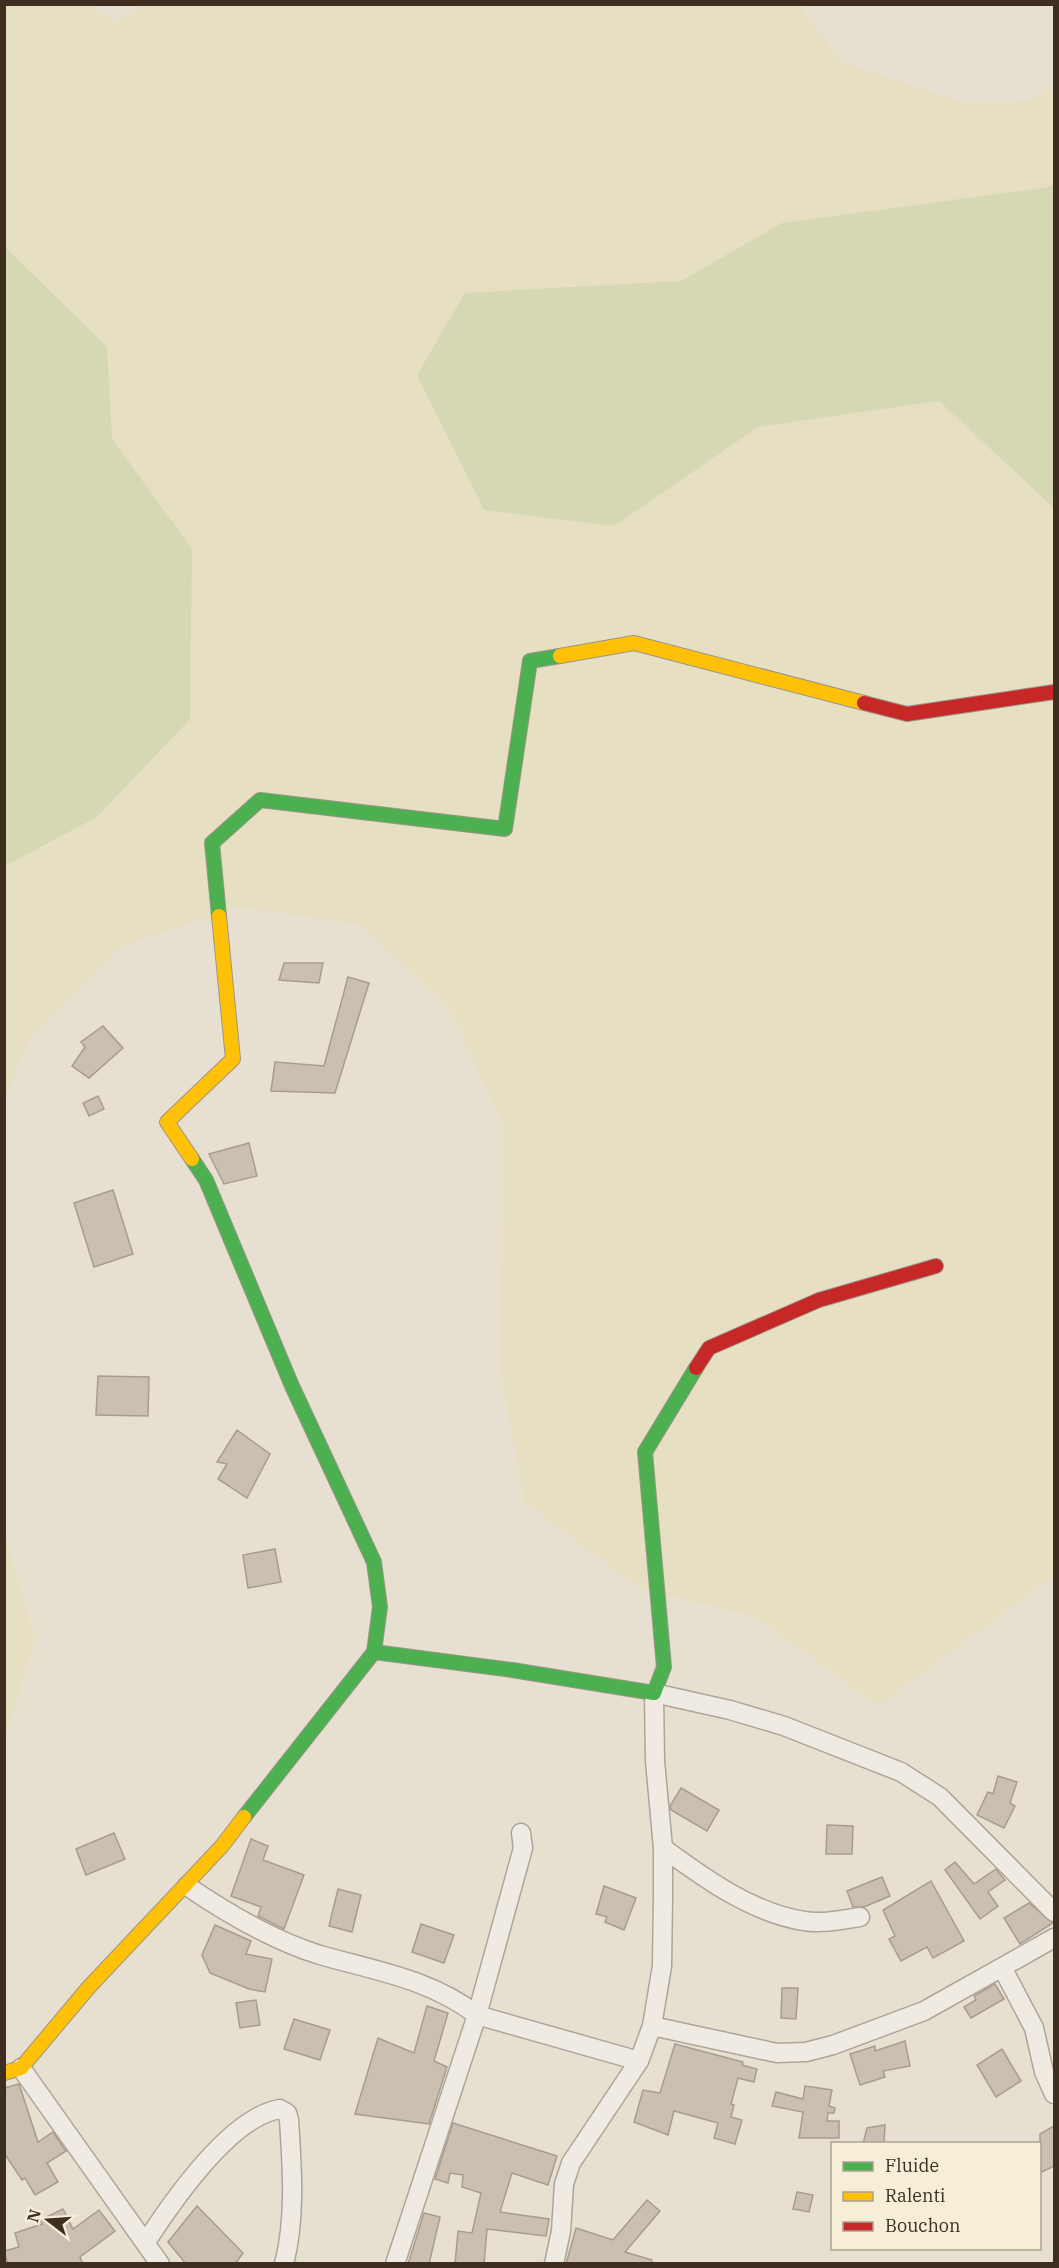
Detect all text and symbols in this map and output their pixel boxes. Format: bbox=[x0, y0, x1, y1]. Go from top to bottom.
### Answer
legend bbox=[831, 2142, 1041, 2250]
text: Fluide bbox=[885, 2154, 939, 2177]
text: Ralenti bbox=[885, 2184, 946, 2207]
north arrow bbox=[18, 2190, 78, 2250]
text: N bbox=[22, 2207, 45, 2225]
text: Bouchon bbox=[885, 2214, 961, 2237]

